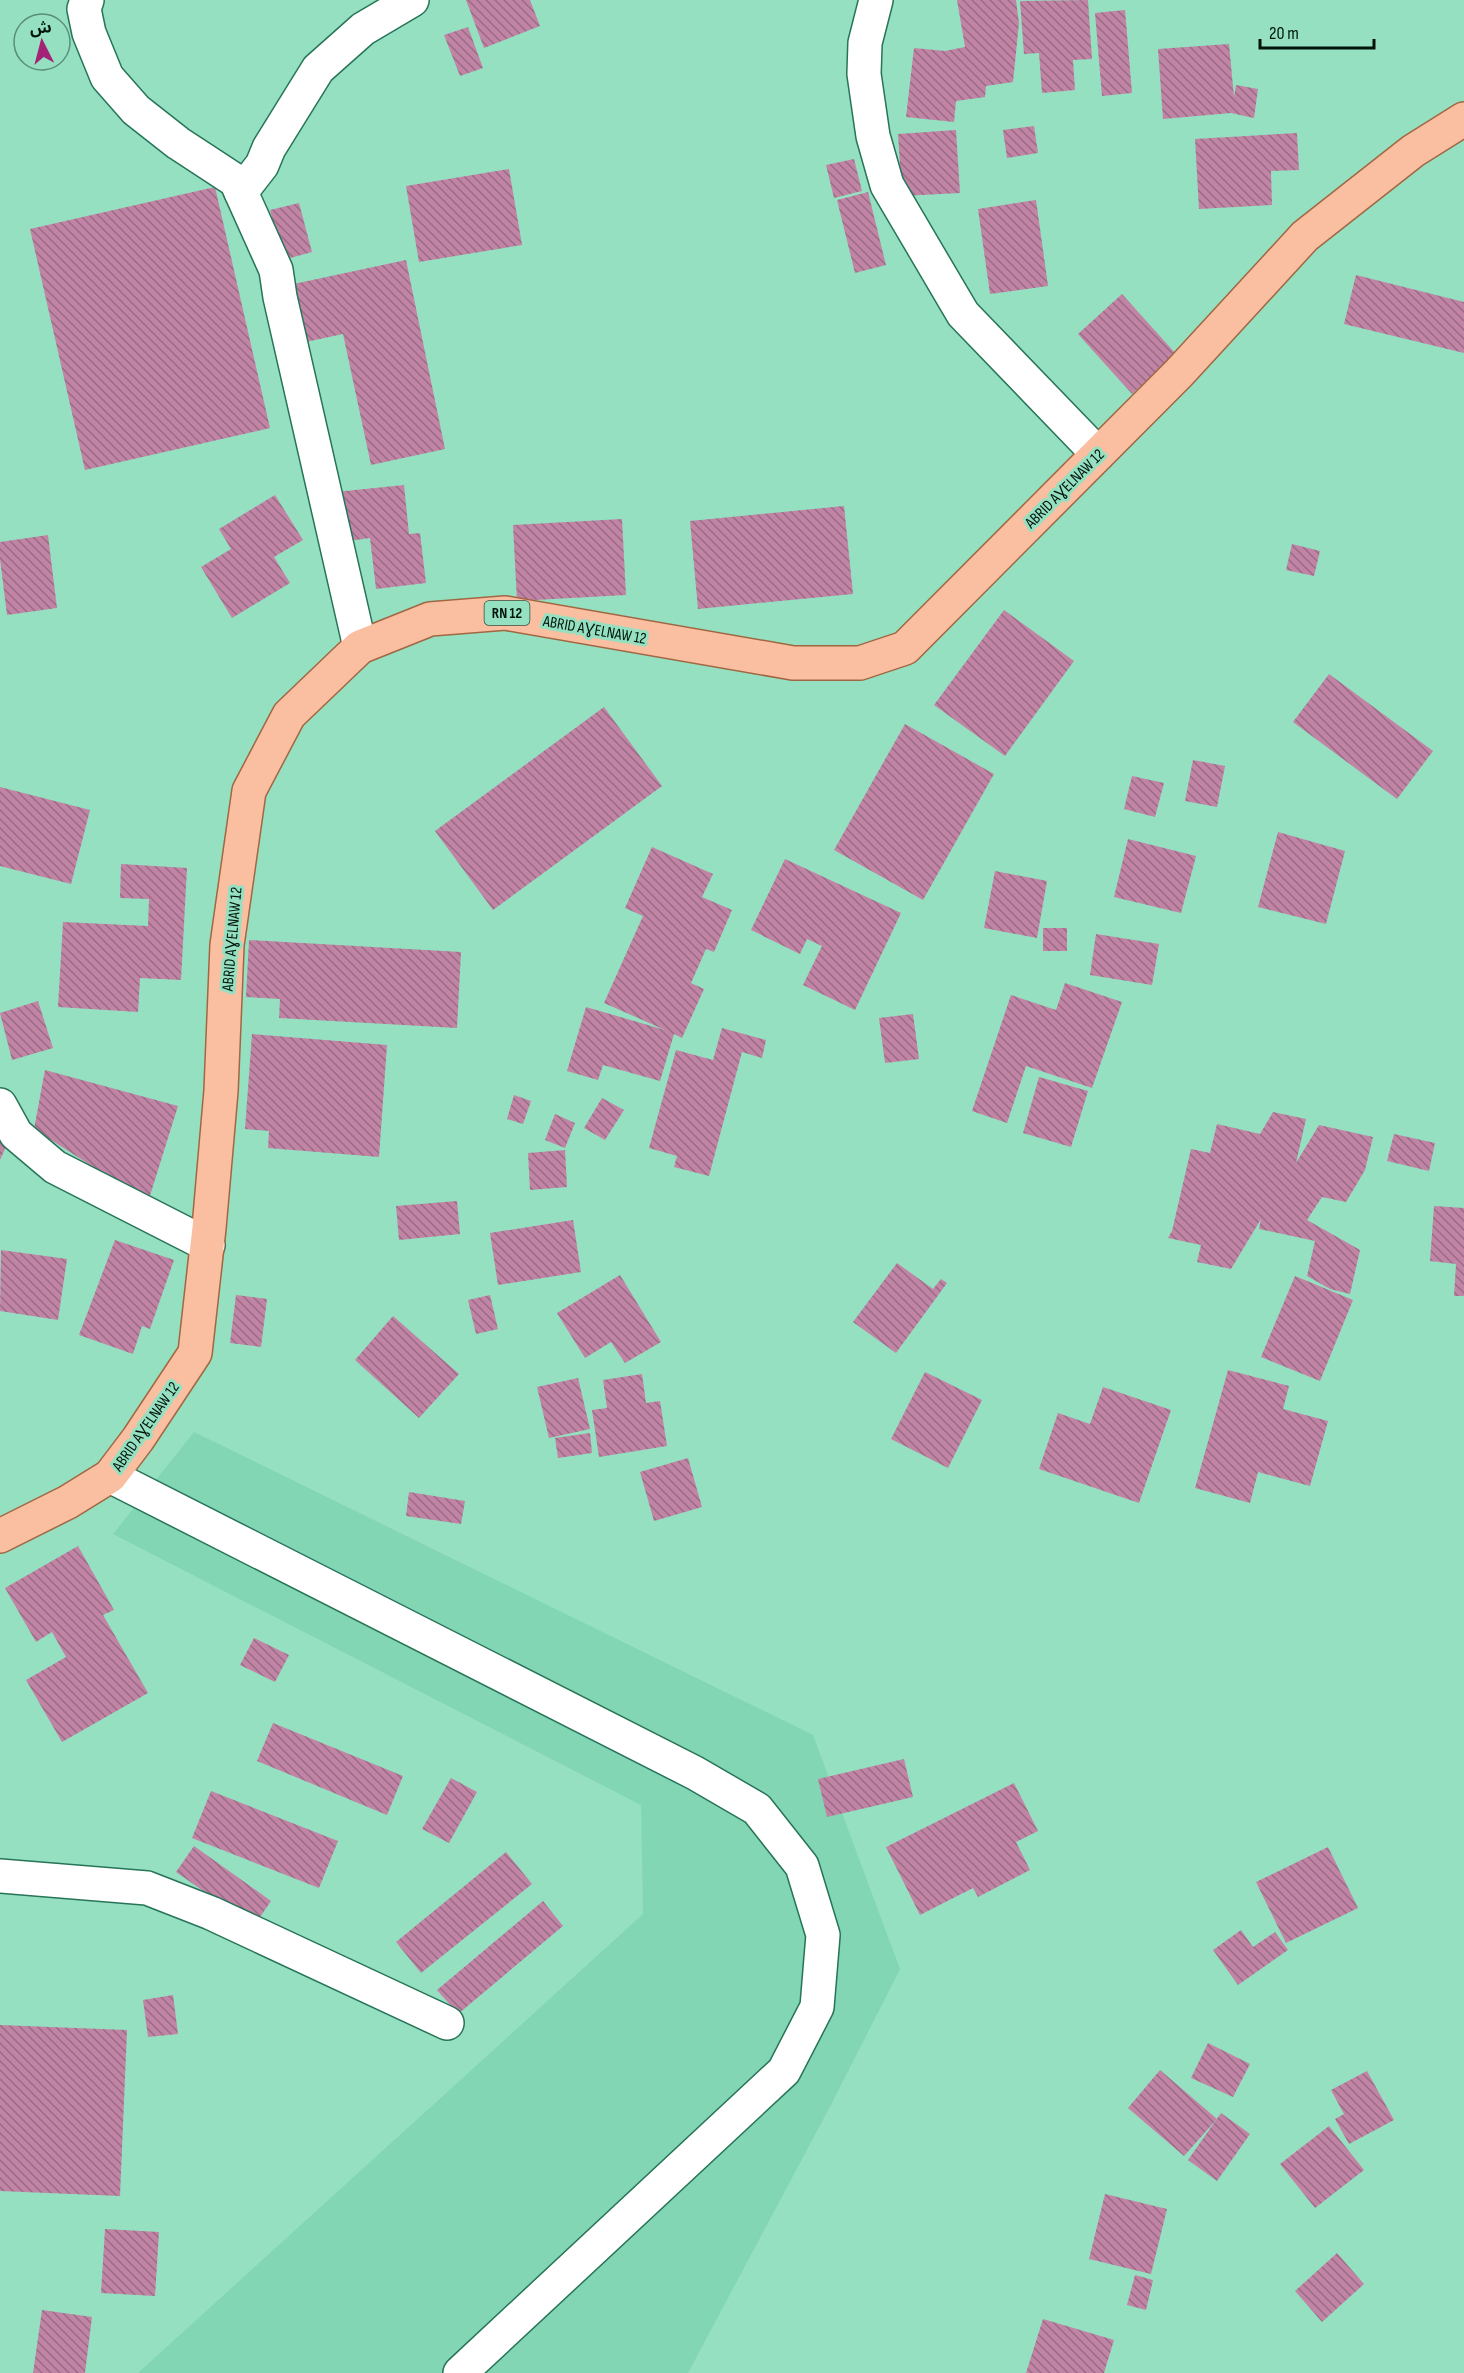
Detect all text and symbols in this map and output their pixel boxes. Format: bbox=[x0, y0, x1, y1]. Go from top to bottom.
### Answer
north arrow bbox=[12, 12, 72, 72]
scale bar bbox=[1260, 12, 1374, 50]
text: ش bbox=[29, 18, 53, 39]
text: 20 m bbox=[1269, 23, 1299, 44]
street label: ABRID AƔELNAW 12 bbox=[1021, 445, 1109, 533]
road number: RN 12 bbox=[484, 601, 530, 625]
street label: ABRID AƔELNAW 12 bbox=[541, 612, 648, 649]
street label: ABRID AƔELNAW 12 bbox=[218, 886, 247, 993]
street label: ABRID AƔELNAW 12 bbox=[108, 1379, 184, 1476]

